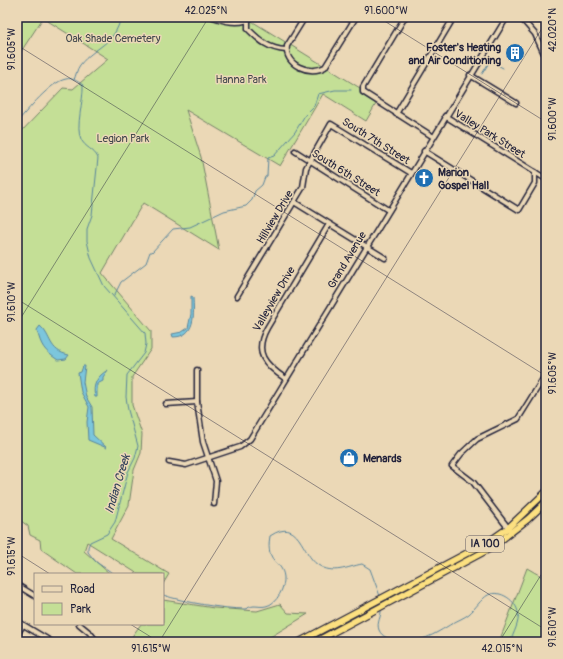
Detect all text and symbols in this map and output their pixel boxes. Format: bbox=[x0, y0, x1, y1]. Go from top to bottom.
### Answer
text: 42.025°N bbox=[185, 5, 228, 17]
text: 91.600°W bbox=[364, 5, 408, 17]
text: 42.020°N bbox=[547, 8, 559, 52]
text: 91.605°W bbox=[6, 27, 18, 70]
park label: Oak Shade Cemetery bbox=[66, 32, 161, 45]
place label: Foster's Heating and Air Conditioning bbox=[409, 41, 501, 67]
building icon: Foster's Heating and Air Conditioning bbox=[504, 42, 526, 64]
park label: Hanna Park bbox=[216, 73, 267, 86]
text: 91.600°W bbox=[547, 97, 559, 141]
street label: Valley Park Street bbox=[452, 107, 528, 161]
street label: South 7th Street bbox=[340, 115, 413, 167]
park label: Legion Park bbox=[97, 132, 150, 145]
street label: South 6th Street bbox=[309, 147, 383, 199]
place label: Marion Gospel Hall bbox=[438, 166, 489, 192]
church icon: Marion Gospel Hall bbox=[413, 167, 435, 189]
street label: Hillview Drive bbox=[254, 188, 296, 246]
street label: Grand Avenue bbox=[325, 229, 369, 291]
street label: Valleyview Drive bbox=[250, 264, 298, 334]
text: 91.610°W bbox=[6, 281, 18, 322]
text: 91.605°W bbox=[547, 351, 559, 394]
shop icon: Menards bbox=[338, 447, 360, 469]
water label: Indian Creek bbox=[102, 452, 134, 515]
place label: Menards bbox=[363, 452, 402, 465]
text: 91.615°W bbox=[6, 536, 18, 576]
road number: IA 100 bbox=[466, 536, 504, 552]
legend bbox=[34, 573, 164, 625]
text: Road bbox=[70, 582, 95, 597]
text: Park bbox=[70, 602, 91, 617]
text: 91.610°W bbox=[547, 606, 559, 647]
text: 91.615°W bbox=[131, 643, 171, 655]
text: 42.015°N bbox=[482, 643, 523, 655]

